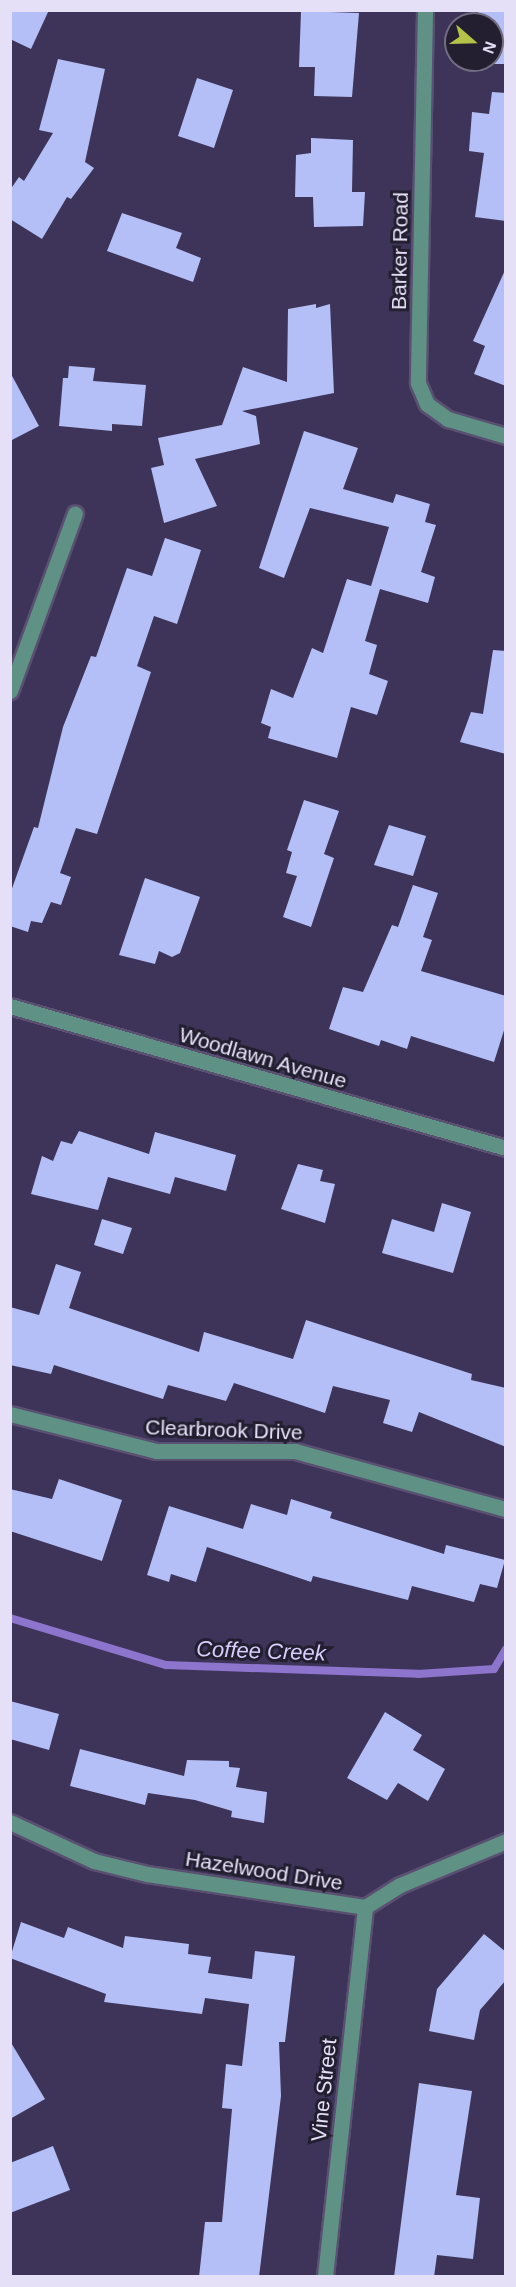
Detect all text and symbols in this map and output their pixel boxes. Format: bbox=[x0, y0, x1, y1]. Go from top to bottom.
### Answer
north arrow bbox=[444, 12, 504, 72]
text: N bbox=[480, 39, 499, 56]
street label: Barker Road bbox=[386, 192, 414, 310]
street label: Woodlawn Avenue bbox=[176, 1022, 350, 1094]
street label: Clearbrook Drive bbox=[145, 1415, 303, 1445]
water label: Coffee Creek bbox=[196, 1636, 326, 1666]
street label: Hazelwood Drive bbox=[184, 1846, 344, 1896]
street label: Vine Street bbox=[306, 2037, 342, 2143]

